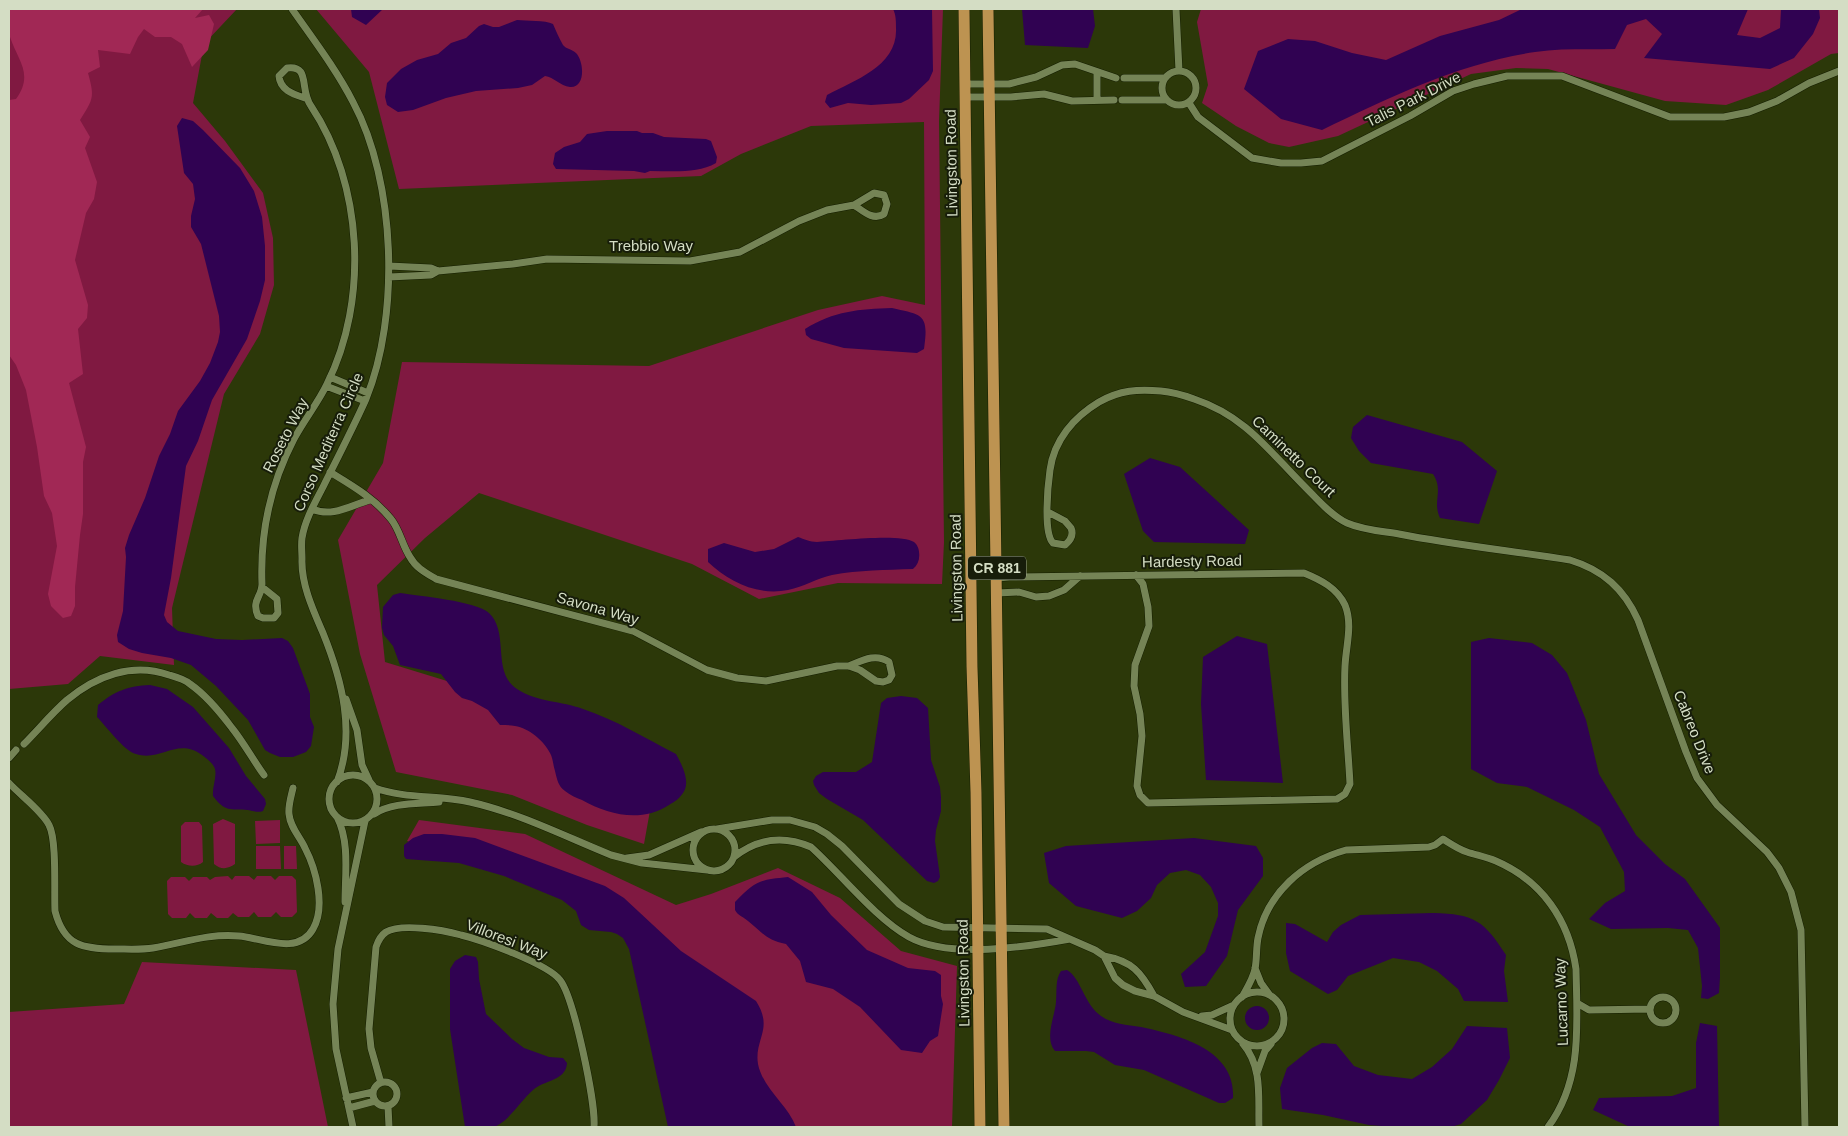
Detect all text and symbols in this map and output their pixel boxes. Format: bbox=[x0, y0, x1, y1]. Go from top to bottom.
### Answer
street label: Talis Park Drive bbox=[1363, 68, 1463, 130]
street label: Livingston Road bbox=[942, 109, 960, 217]
street label: Trebbio Way bbox=[609, 237, 693, 254]
street label: Corso Mediterra Circle bbox=[290, 370, 366, 514]
street label: Roseto Way bbox=[259, 395, 311, 475]
street label: Caminetto Court bbox=[1249, 412, 1340, 501]
street label: Livingston Road bbox=[947, 514, 965, 622]
street label: Hardesty Road bbox=[1142, 552, 1242, 570]
road number: CR 881 bbox=[968, 556, 1026, 580]
street label: Savona Way bbox=[555, 588, 641, 628]
street label: Cabreo Drive bbox=[1671, 688, 1719, 776]
street label: Villoresi Way bbox=[464, 916, 551, 962]
street label: Livingston Road bbox=[954, 919, 972, 1027]
street label: Lucarno Way bbox=[1551, 957, 1571, 1046]

